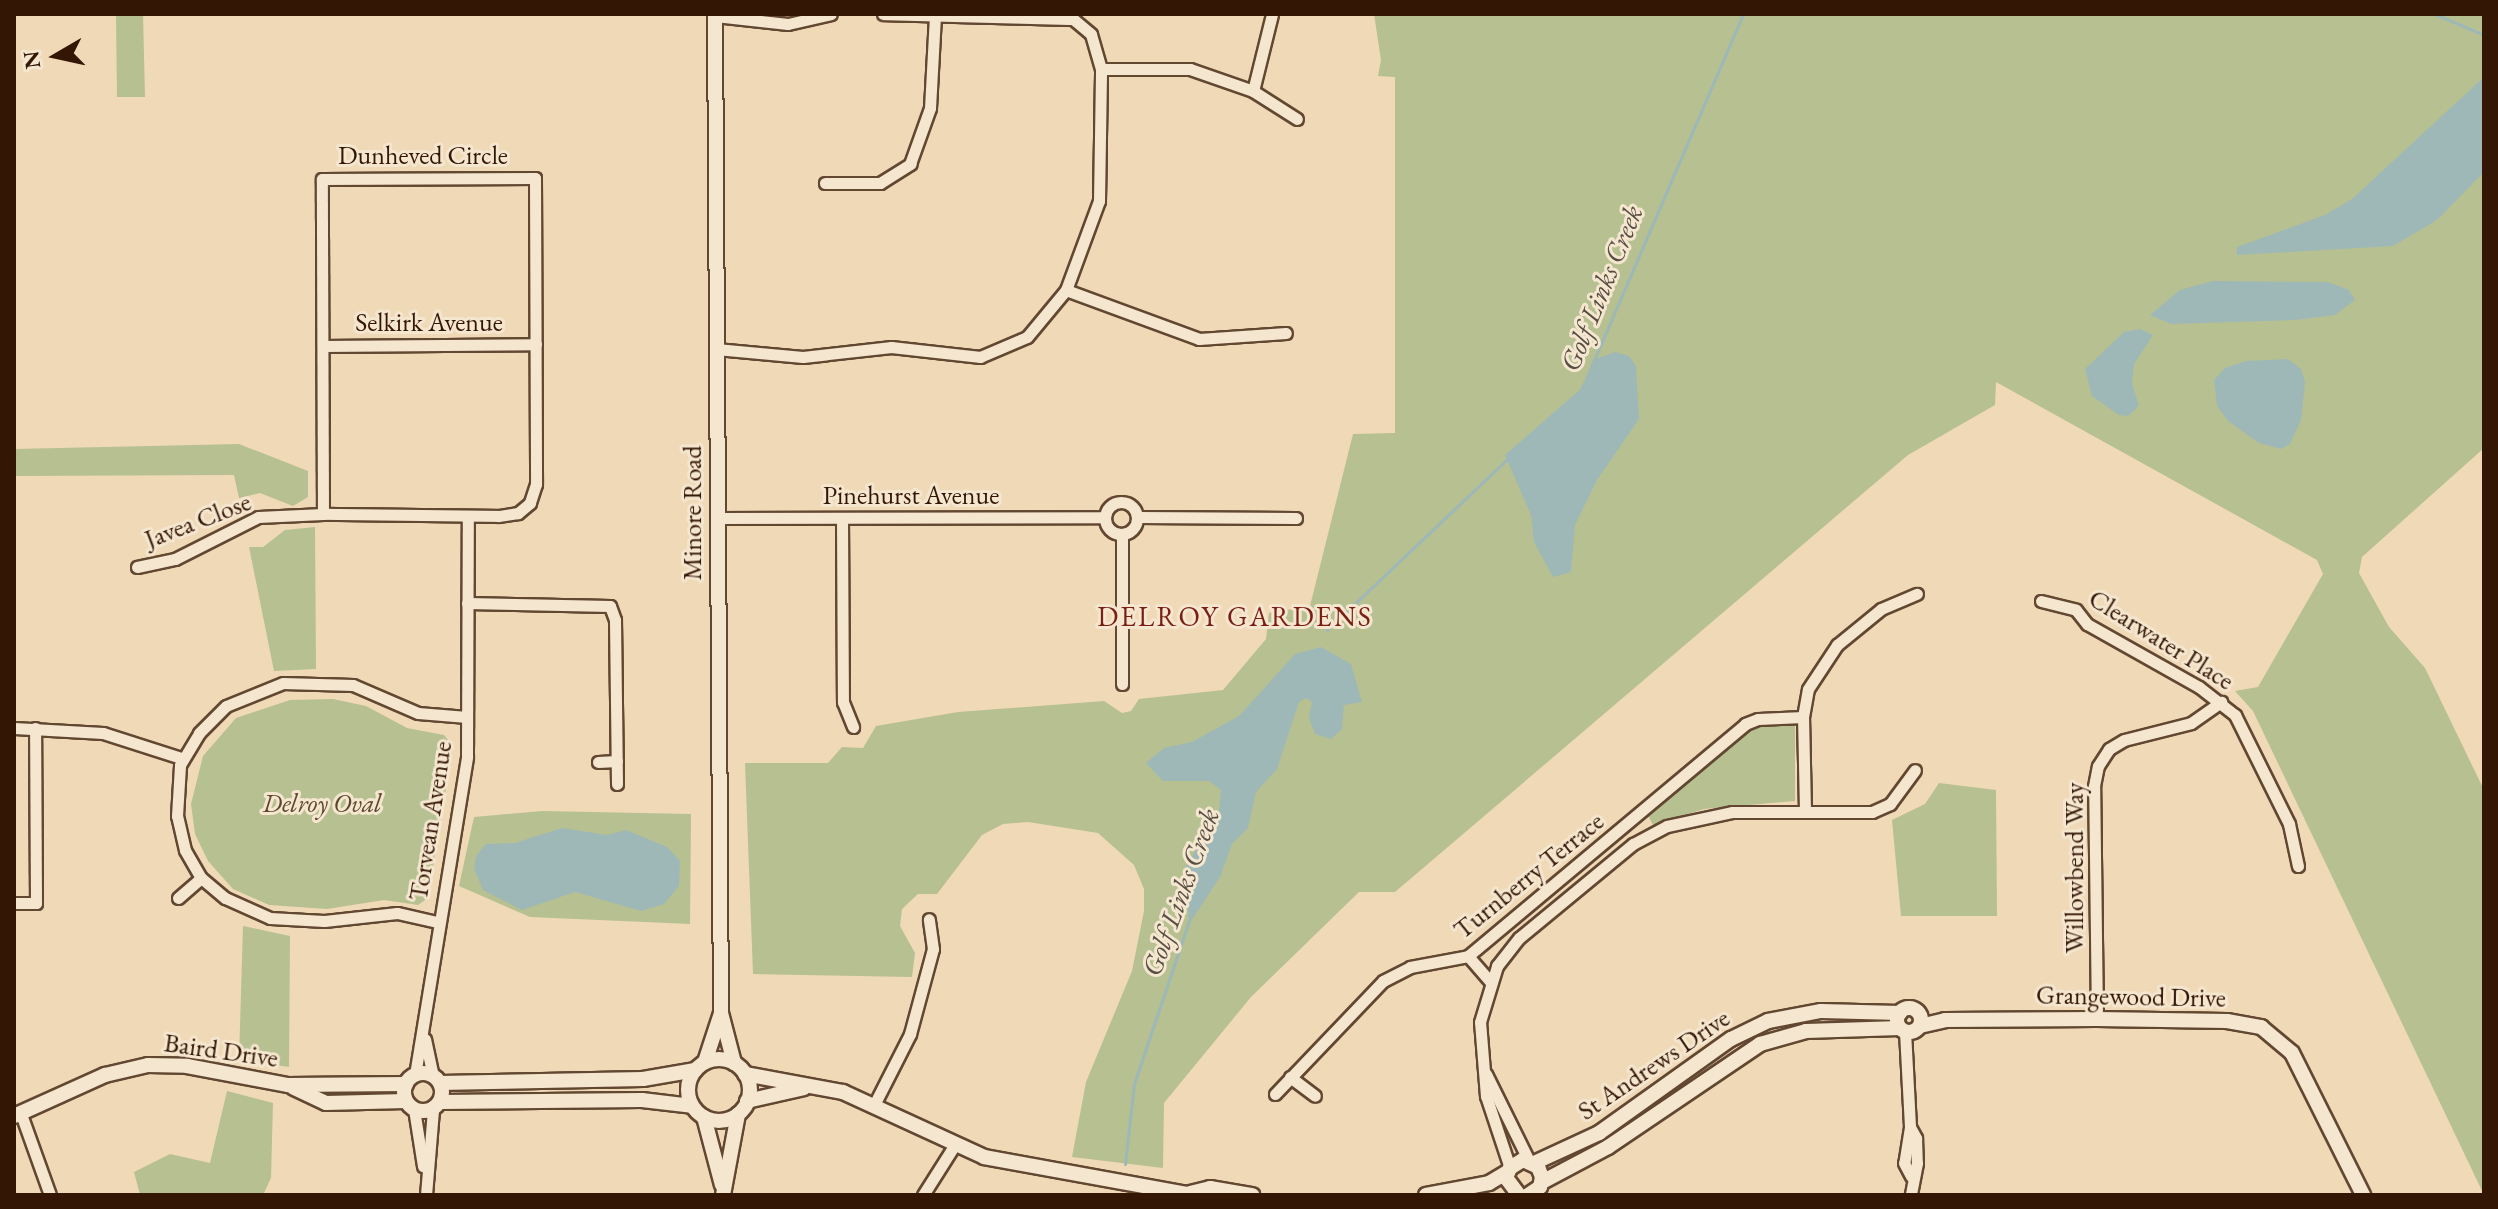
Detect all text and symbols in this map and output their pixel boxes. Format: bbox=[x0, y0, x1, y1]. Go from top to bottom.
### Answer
north arrow bbox=[16, 16, 96, 96]
text: N bbox=[16, 49, 48, 71]
street label: Dunheved Circle bbox=[338, 140, 508, 172]
water label: Golf Links Creek bbox=[1553, 200, 1649, 376]
street label: Selkirk Avenue bbox=[355, 307, 503, 339]
street label: Minore Road bbox=[677, 446, 709, 580]
street label: Pinehurst Avenue bbox=[823, 480, 999, 512]
street label: Javea Close bbox=[140, 487, 256, 555]
street label: Clearwater Place bbox=[2083, 583, 2239, 697]
district label: DELROY GARDENS bbox=[1097, 599, 1373, 633]
street label: Torvean Avenue bbox=[403, 739, 459, 903]
street label: Willowbend Way bbox=[2059, 783, 2091, 953]
park label: Delroy Oval bbox=[262, 788, 382, 820]
water label: Golf Links Creek bbox=[1134, 804, 1226, 980]
street label: Turnberry Terrace bbox=[1448, 806, 1610, 946]
street label: Grangewood Drive bbox=[2036, 980, 2226, 1014]
street label: St Andrews Drive bbox=[1572, 1003, 1736, 1127]
street label: Baird Drive bbox=[162, 1028, 280, 1074]

